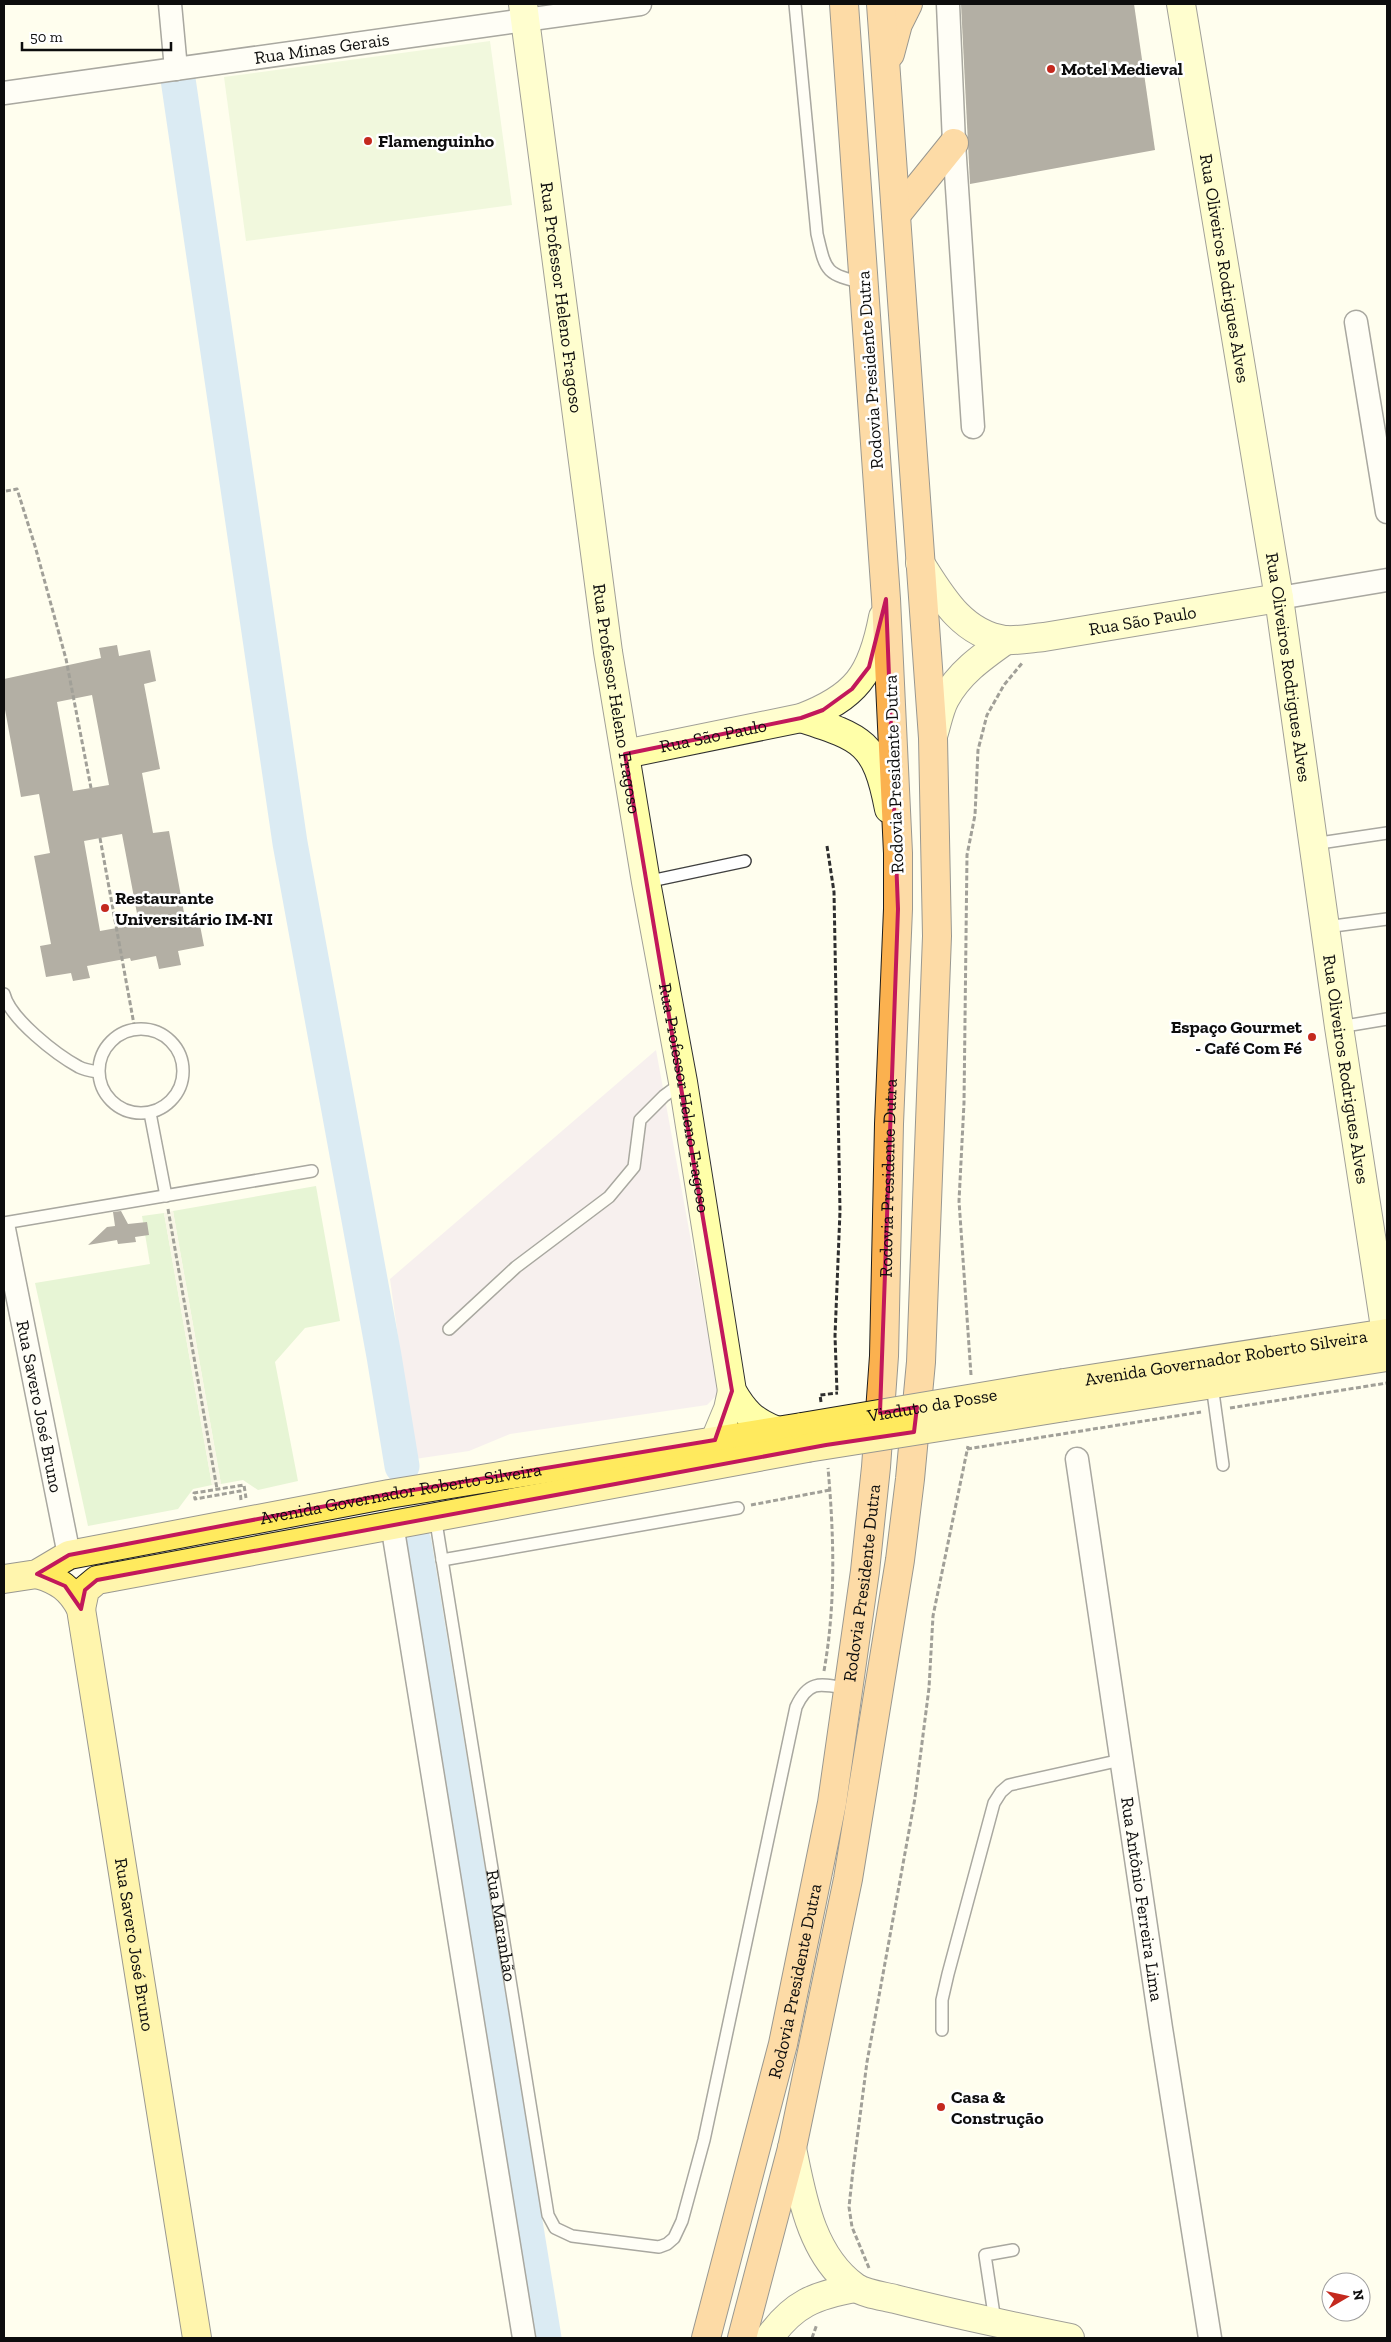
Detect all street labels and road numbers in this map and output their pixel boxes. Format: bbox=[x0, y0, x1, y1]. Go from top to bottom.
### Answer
street label: Rua Minas Gerais bbox=[253, 28, 391, 69]
street label: Rua Oliveiros Rodrigues Alves bbox=[1195, 152, 1254, 385]
street label: Rua Professor Heleno Fragoso bbox=[535, 181, 588, 414]
street label: Rodovia Presidente Dutra bbox=[852, 270, 888, 470]
street label: Rua Oliveiros Rodrigues Alves bbox=[1261, 551, 1316, 784]
street label: Rua Professor Heleno Fragoso bbox=[588, 582, 646, 815]
street label: Rua São Paulo bbox=[1087, 601, 1198, 640]
street label: Rodovia Presidente Dutra bbox=[880, 674, 908, 874]
street label: Rua São Paulo bbox=[658, 714, 769, 758]
street label: Rua Oliveiros Rodrigues Alves bbox=[1318, 953, 1374, 1186]
street label: Rua Professor Heleno Fragoso bbox=[654, 981, 715, 1214]
street label: Rodovia Presidente Dutra bbox=[875, 1078, 902, 1278]
street label: Rua Savero José Bruno bbox=[11, 1318, 67, 1495]
street label: Avenida Governador Roberto Silveira bbox=[1083, 1325, 1369, 1391]
street label: Viaduto da Posse bbox=[865, 1383, 999, 1427]
street label: Avenida Governador Roberto Silveira bbox=[258, 1458, 544, 1529]
street label: Rodovia Presidente Dutra bbox=[838, 1483, 885, 1683]
street label: Rua Antônio Ferreira Lima bbox=[1116, 1796, 1168, 2003]
street label: Rua Savero José Bruno bbox=[110, 1856, 159, 2033]
street label: Rua Maranhão bbox=[481, 1868, 521, 1983]
street label: Rodovia Presidente Dutra bbox=[763, 1881, 826, 2081]

